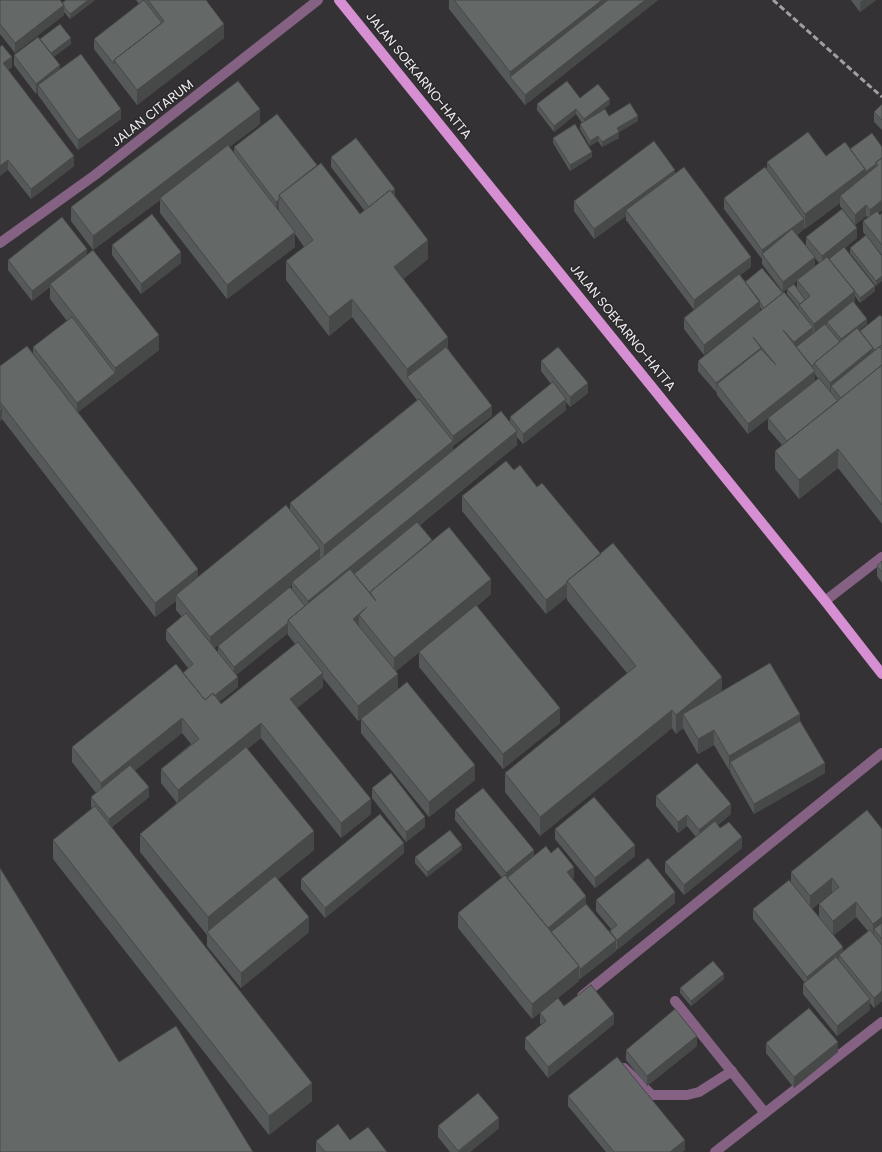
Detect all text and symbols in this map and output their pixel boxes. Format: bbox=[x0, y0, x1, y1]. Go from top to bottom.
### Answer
street label: JALAN SOEKARNO-HATTA bbox=[362, 9, 474, 143]
street label: JALAN CITARUM bbox=[109, 77, 197, 151]
street label: JALAN SOEKARNO-HATTA bbox=[566, 261, 678, 395]

